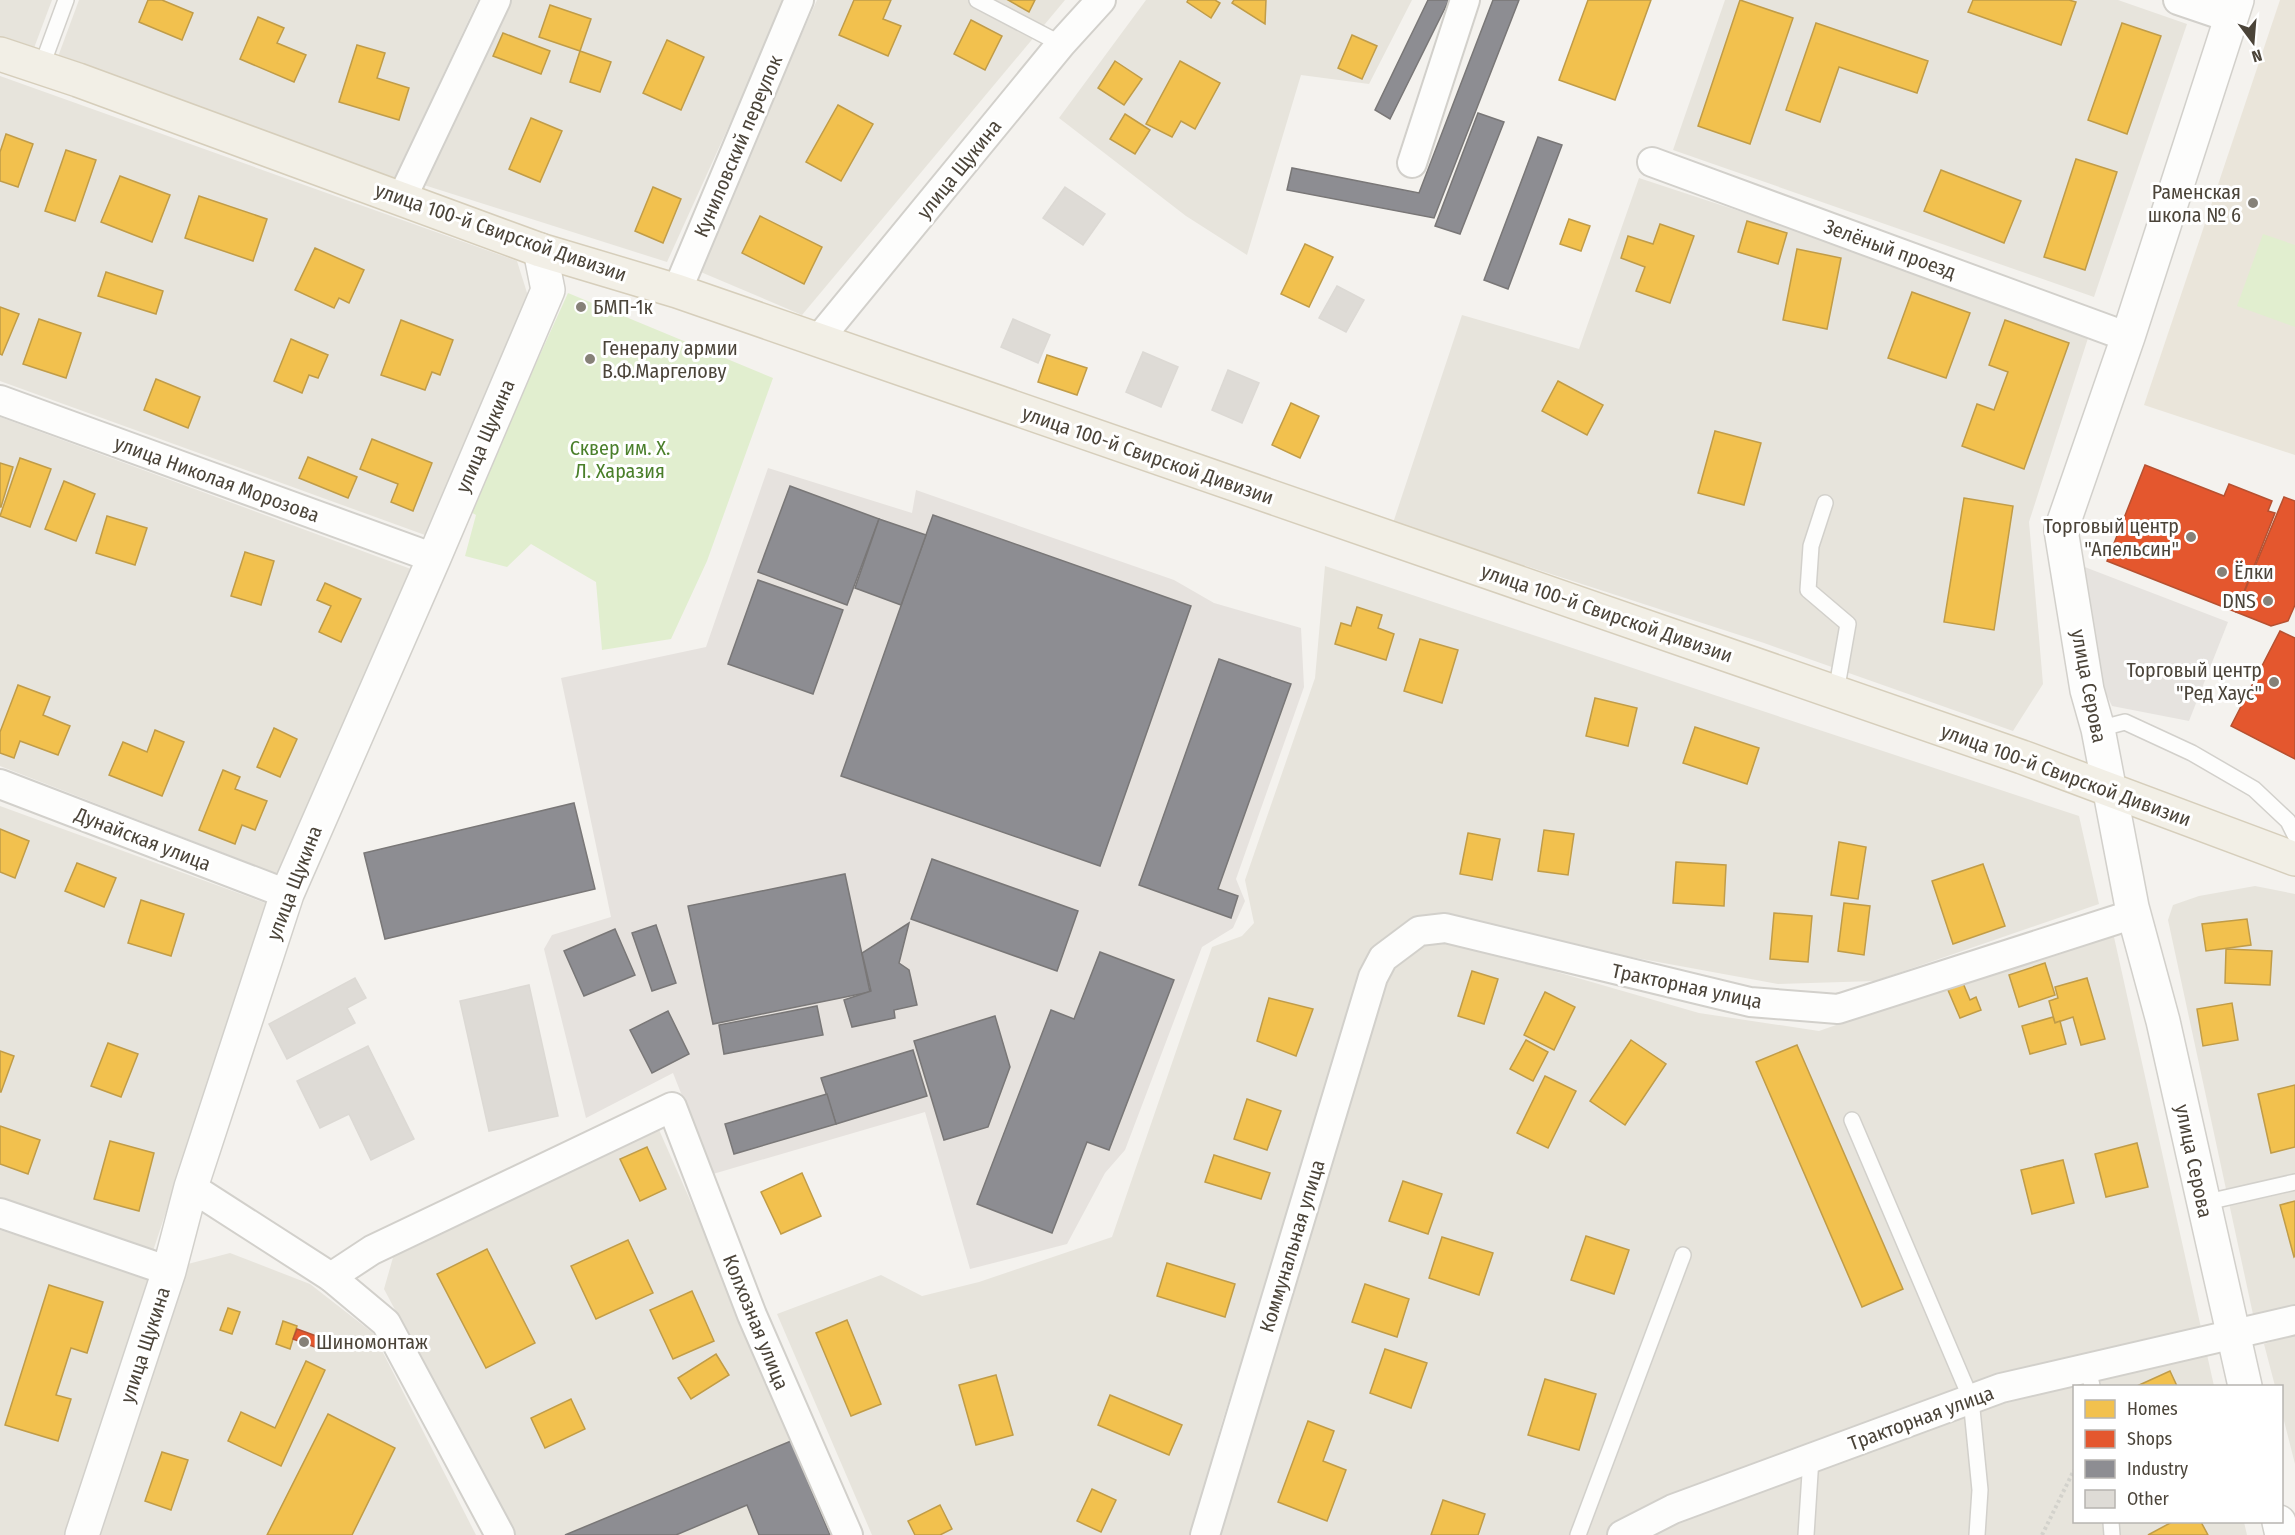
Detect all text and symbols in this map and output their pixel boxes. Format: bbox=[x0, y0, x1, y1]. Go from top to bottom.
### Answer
north arrow bbox=[2223, 12, 2283, 72]
text: N bbox=[2250, 45, 2264, 66]
street label: Куниловский переулок bbox=[689, 51, 787, 241]
street label: улица Щукина bbox=[912, 115, 1006, 223]
street label: улица 100-й Свирской Дивизии bbox=[372, 178, 630, 286]
place label: Раменская школа № 6 bbox=[2148, 180, 2241, 227]
marker: Раменская школа № 6 bbox=[2246, 196, 2260, 210]
street label: Зелёный проезд bbox=[1821, 214, 1959, 284]
place label: БМП-1к bbox=[593, 295, 654, 319]
marker: БМП-1к bbox=[574, 300, 588, 314]
place label: Генералу армии В.Ф.Маргелову bbox=[602, 336, 738, 383]
marker: Генералу армии В.Ф.Маргелову bbox=[583, 352, 597, 366]
street label: улица Щукина bbox=[450, 376, 520, 496]
street label: улица 100-й Свирской Дивизии bbox=[1019, 401, 1277, 509]
street label: улица Николая Морозова bbox=[111, 431, 323, 527]
park label: Сквер им. Х. Л. Харазия bbox=[570, 436, 670, 483]
place label: Торговый центр "Апельсин" bbox=[2043, 514, 2179, 561]
marker: Торговый центр "Апельсин" bbox=[2184, 530, 2198, 544]
street label: улица 100-й Свирской Дивизии bbox=[1478, 559, 1736, 667]
place label: Ёлки bbox=[2234, 560, 2274, 584]
marker: Ёлки bbox=[2215, 565, 2229, 579]
place label: DNS bbox=[2222, 589, 2256, 613]
marker: DNS bbox=[2261, 594, 2275, 608]
street label: улица Серова bbox=[2066, 627, 2112, 745]
place label: Торговый центр "Ред Хаус" bbox=[2126, 658, 2262, 705]
marker: Торговый центр "Ред Хаус" bbox=[2267, 675, 2281, 689]
street label: улица 100-й Свирской Дивизии bbox=[1938, 719, 2194, 831]
street label: Дунайская улица bbox=[71, 802, 214, 876]
street label: улица Щукина bbox=[261, 822, 327, 944]
street label: Тракторная улица bbox=[1610, 958, 1764, 1014]
street label: улица Серова bbox=[2170, 1102, 2218, 1220]
street label: Коммунальная улица bbox=[1254, 1157, 1330, 1335]
street label: Колхозная улица bbox=[718, 1251, 794, 1393]
street label: улица Щукина bbox=[115, 1284, 175, 1406]
place label: Шиномонтаж bbox=[316, 1330, 428, 1354]
marker: Шиномонтаж bbox=[297, 1335, 311, 1349]
street label: Тракторная улица bbox=[1845, 1381, 1997, 1455]
legend bbox=[2073, 1385, 2283, 1523]
text: Homes bbox=[2127, 1398, 2178, 1420]
text: Shops bbox=[2127, 1428, 2172, 1450]
text: Industry bbox=[2127, 1458, 2188, 1480]
text: Other bbox=[2127, 1488, 2170, 1510]

